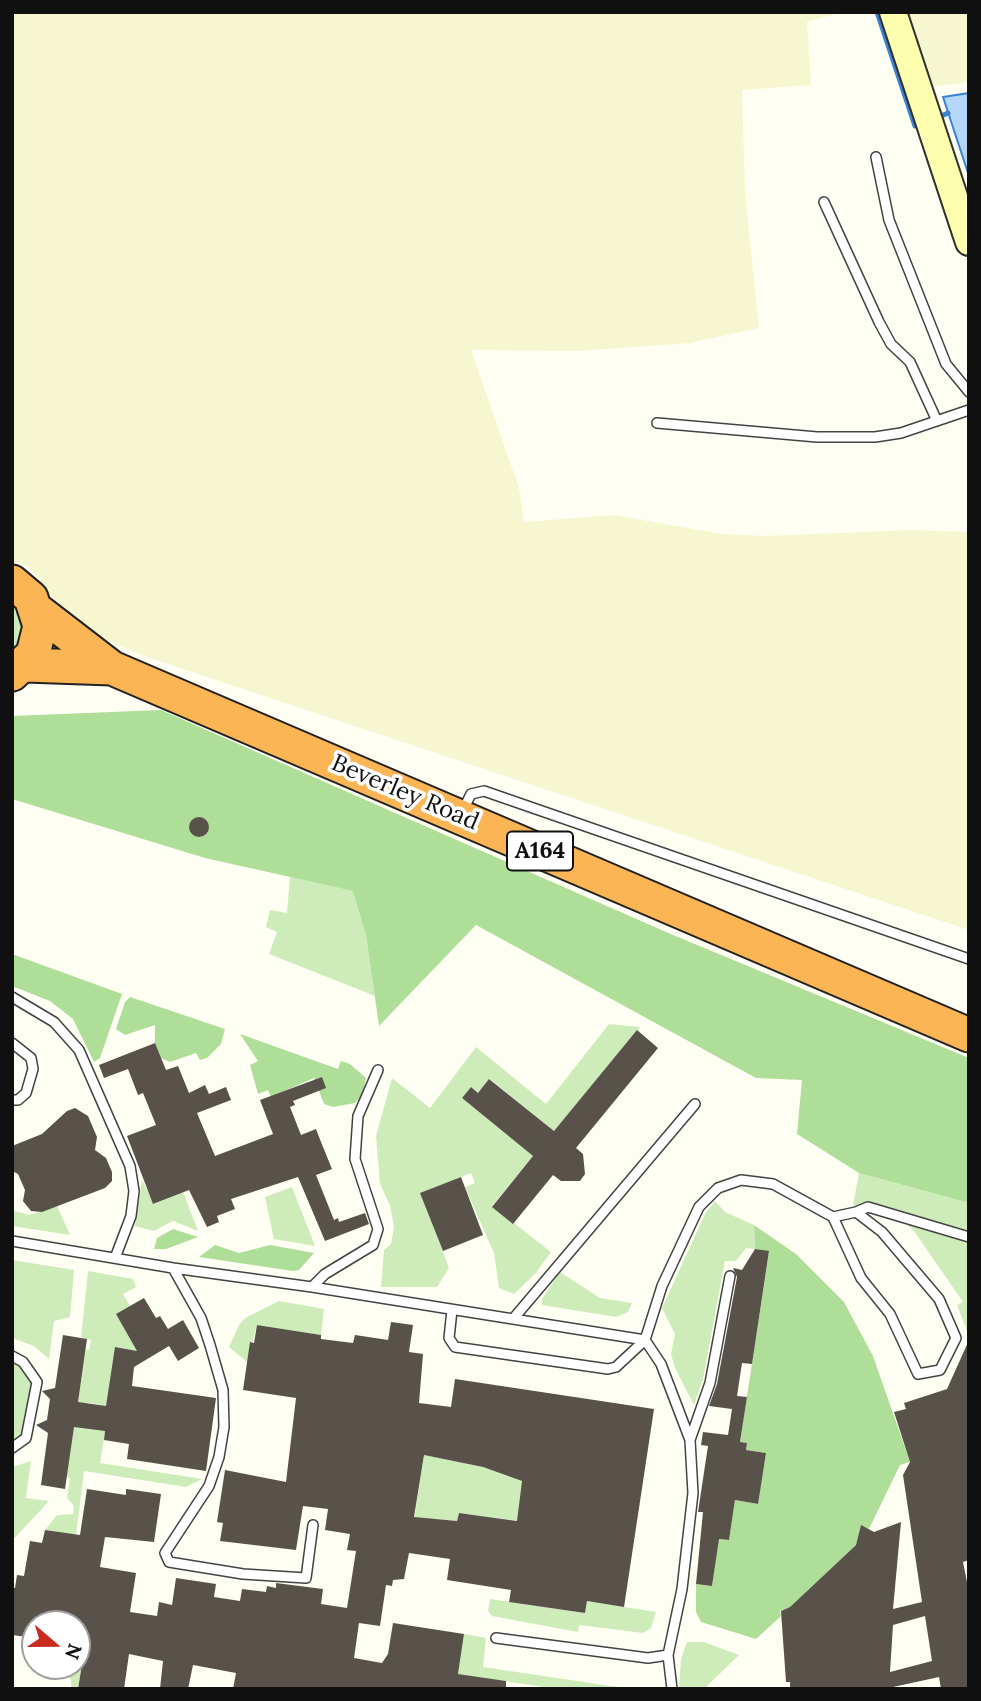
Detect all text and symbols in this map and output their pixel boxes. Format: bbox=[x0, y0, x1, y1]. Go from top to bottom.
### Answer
street label: Beverley Road bbox=[327, 749, 483, 837]
road number: A164 bbox=[507, 832, 573, 870]
north arrow bbox=[21, 1610, 91, 1680]
text: N bbox=[60, 1640, 88, 1663]

